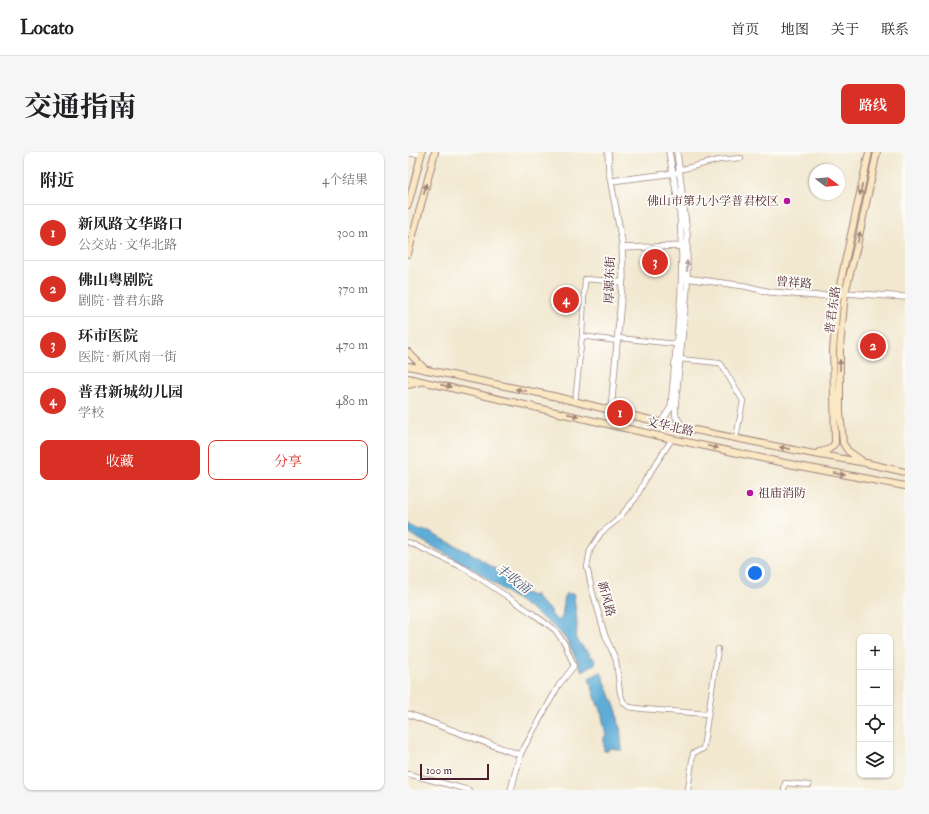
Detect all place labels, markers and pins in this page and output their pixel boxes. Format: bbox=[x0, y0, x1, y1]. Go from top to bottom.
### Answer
place label: 佛山市第九小学普君校区 bbox=[647, 194, 779, 209]
marker: 佛山市第九小学普君校区 bbox=[782, 196, 792, 206]
pin: 3 bbox=[642, 247, 668, 277]
pin: 4 bbox=[553, 285, 579, 315]
pin: 2 bbox=[860, 331, 886, 361]
pin: 1 bbox=[607, 398, 633, 428]
place label: 祖庙消防 bbox=[758, 486, 806, 501]
marker: 祖庙消防 bbox=[745, 488, 755, 498]

